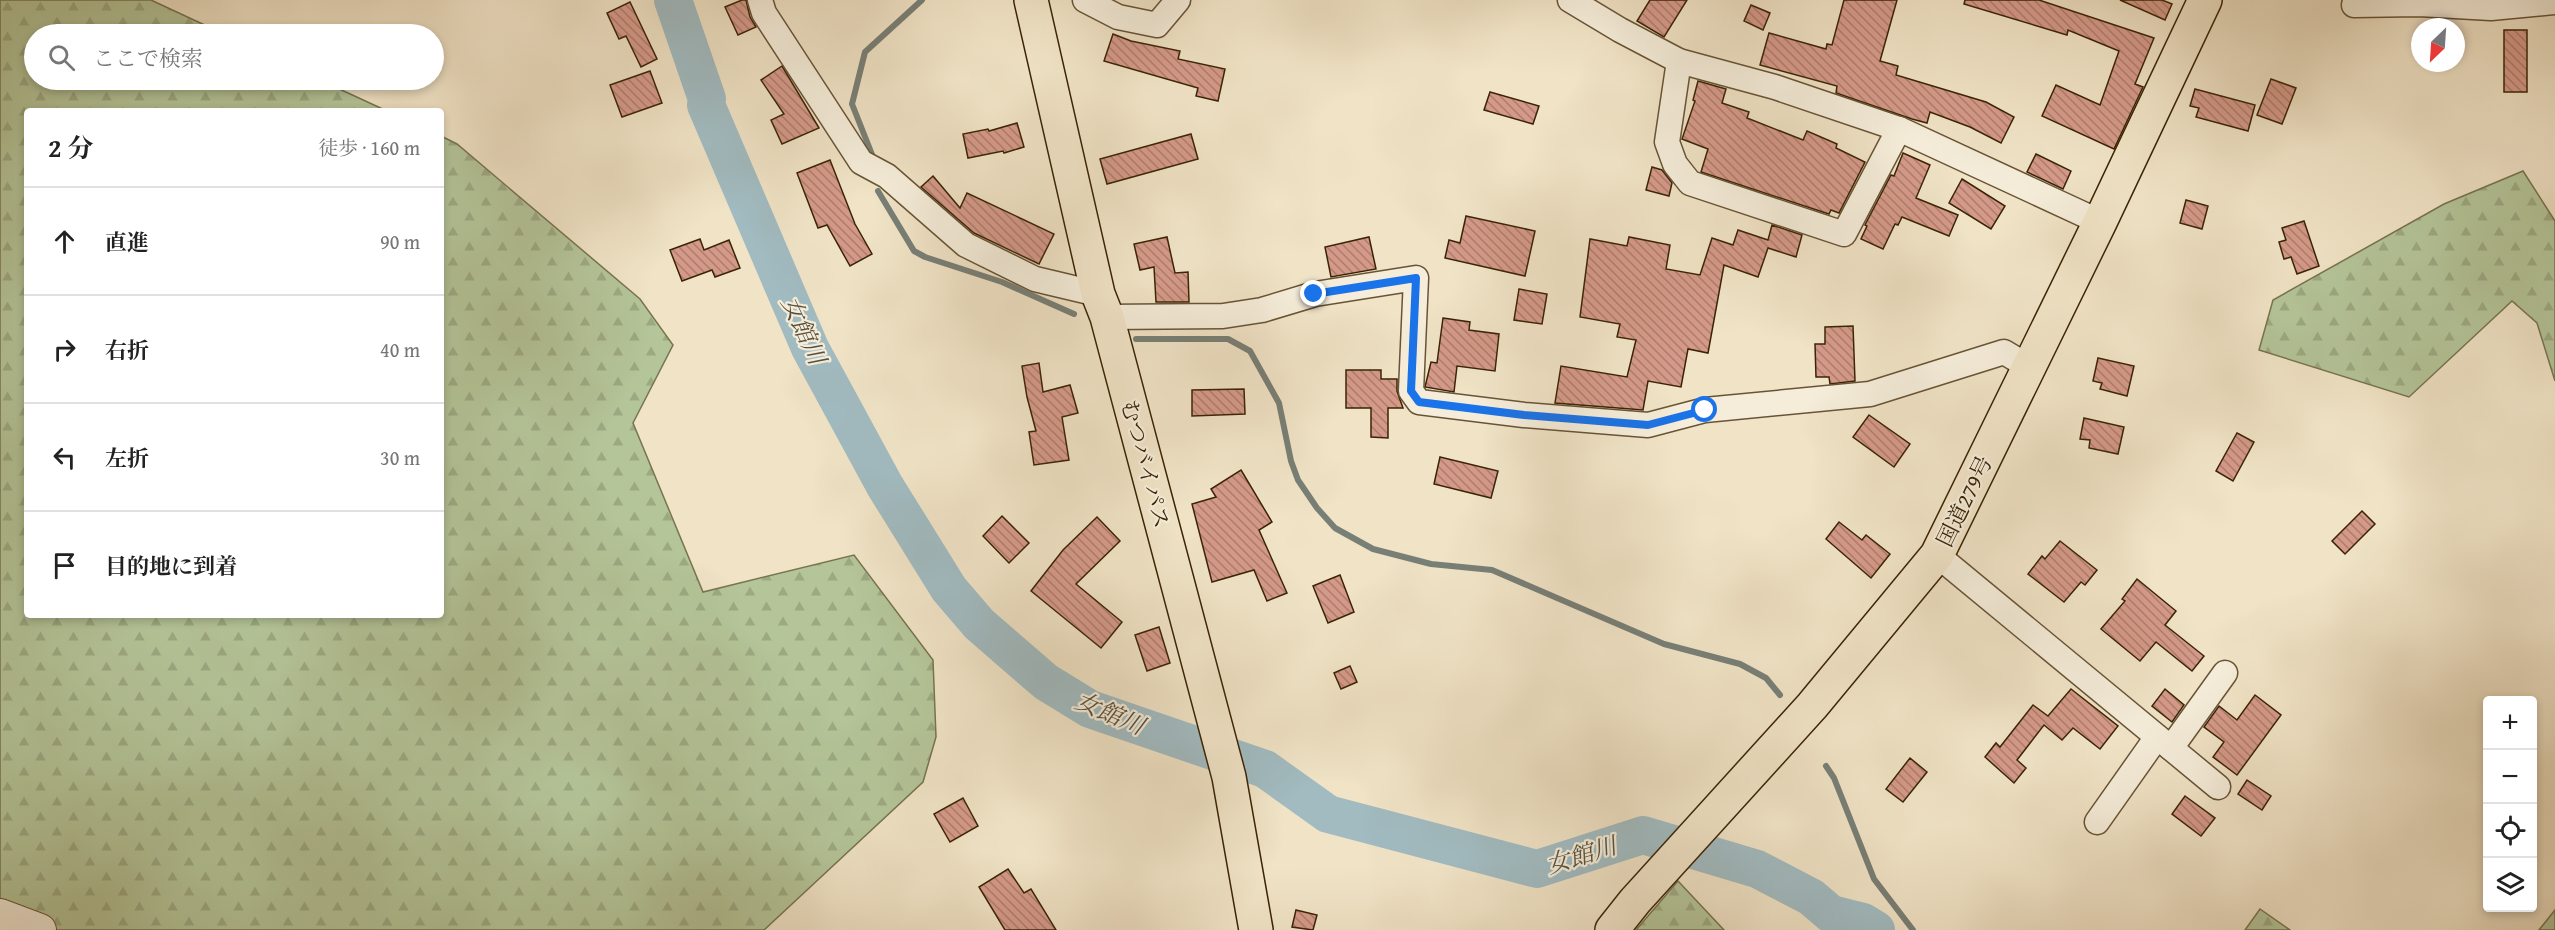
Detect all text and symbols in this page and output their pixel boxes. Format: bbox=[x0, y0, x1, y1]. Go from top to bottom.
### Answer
north arrow bbox=[2411, 18, 2465, 72]
search box bbox=[24, 24, 444, 90]
icon: search bbox=[45, 41, 78, 74]
text: ここで検索 bbox=[93, 42, 203, 74]
text: 2 分 bbox=[48, 128, 93, 167]
text: 徒歩 · 160 m bbox=[318, 133, 420, 162]
icon: ahead bbox=[48, 225, 81, 258]
text: 直進 bbox=[105, 226, 149, 258]
text: 90 m bbox=[380, 227, 420, 256]
route end bbox=[1300, 280, 1326, 306]
water label: 女館川 bbox=[773, 290, 836, 373]
icon: right bbox=[48, 333, 81, 366]
text: 右折 bbox=[105, 334, 149, 366]
text: 40 m bbox=[380, 335, 420, 364]
street label: むつバイパス bbox=[1114, 396, 1178, 532]
route start bbox=[1691, 396, 1717, 422]
icon: left bbox=[48, 441, 81, 474]
text: 左折 bbox=[105, 442, 149, 474]
text: 30 m bbox=[380, 443, 420, 472]
street label: 国道279号 bbox=[1928, 450, 2000, 552]
icon: arrive bbox=[48, 549, 81, 582]
text: 目的地に到着 bbox=[105, 550, 237, 582]
water label: 女館川 bbox=[1070, 683, 1153, 744]
map controls bbox=[2483, 696, 2537, 912]
button: + bbox=[2483, 696, 2537, 750]
button: − bbox=[2483, 750, 2537, 804]
button: locate bbox=[2483, 804, 2537, 858]
water label: 女館川 bbox=[1541, 827, 1623, 882]
button: layers bbox=[2483, 858, 2537, 912]

